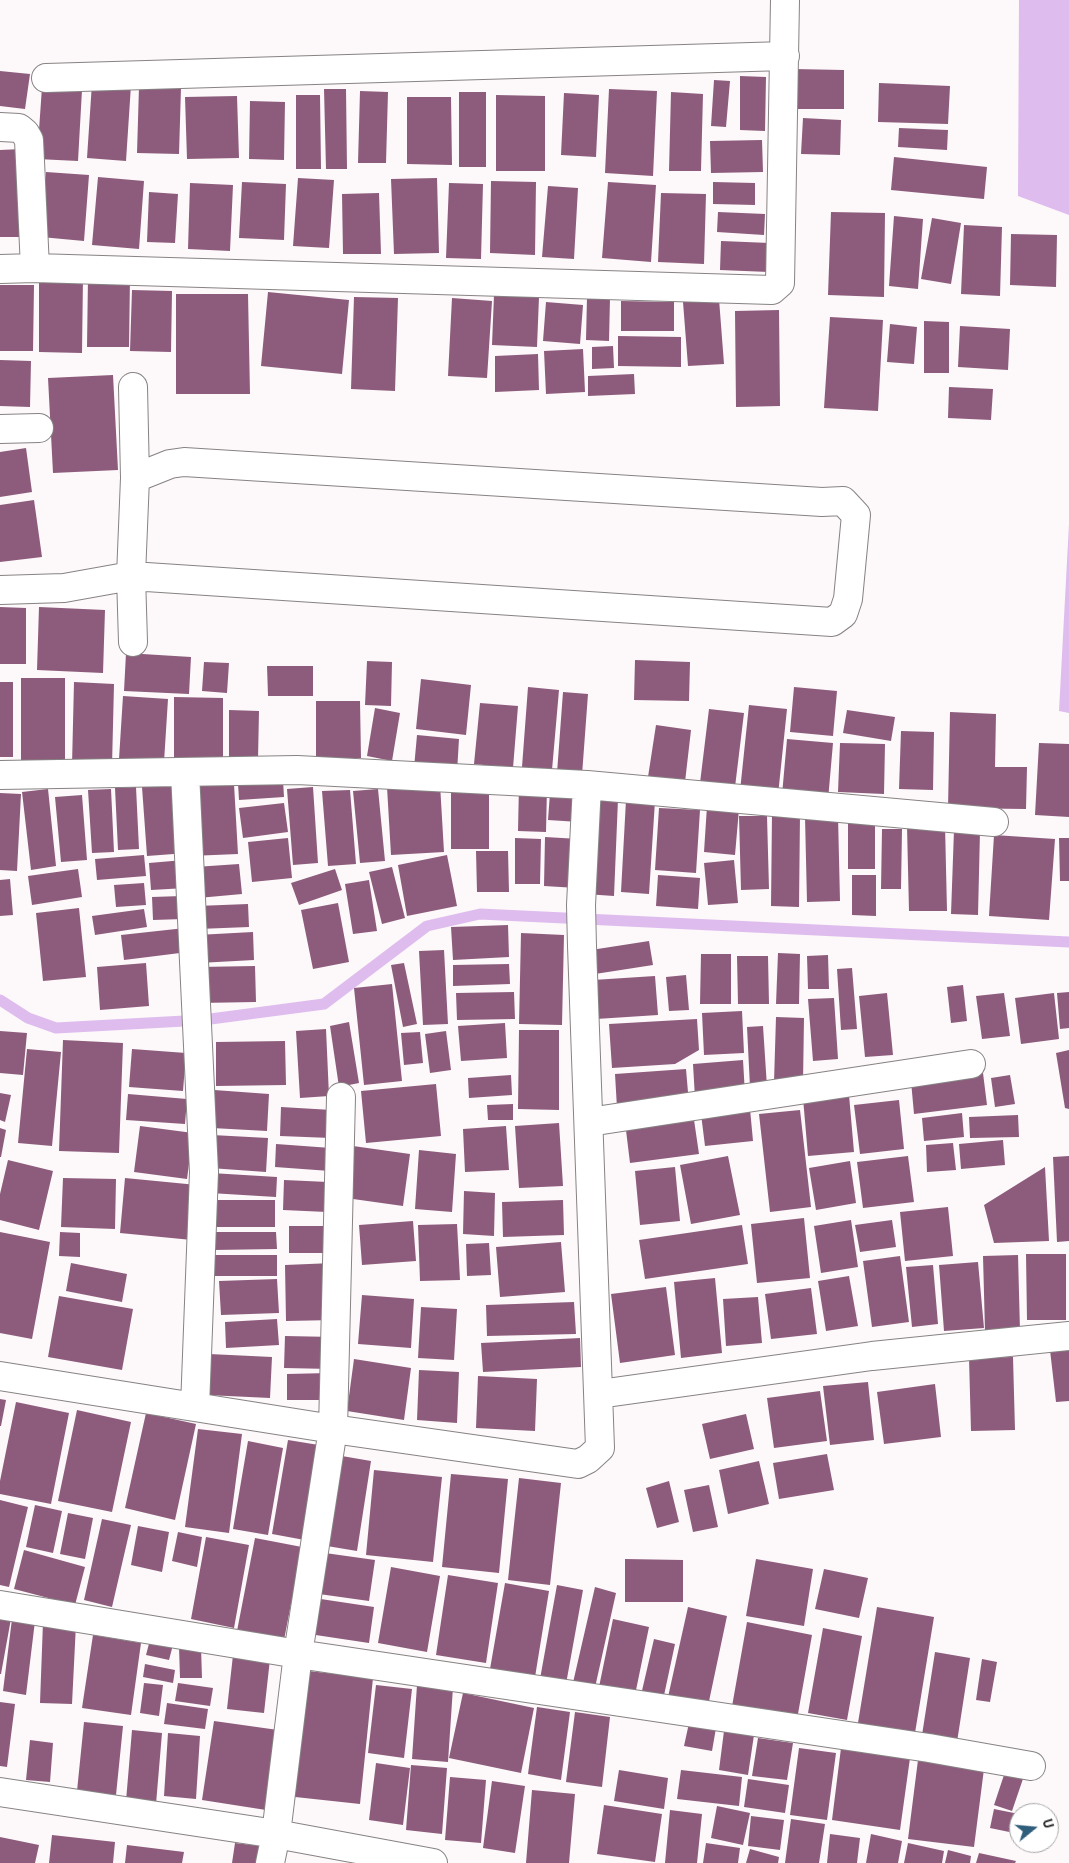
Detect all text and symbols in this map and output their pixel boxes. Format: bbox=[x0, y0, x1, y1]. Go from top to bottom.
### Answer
north arrow bbox=[1009, 1803, 1059, 1853]
text: U bbox=[1039, 1818, 1055, 1830]

